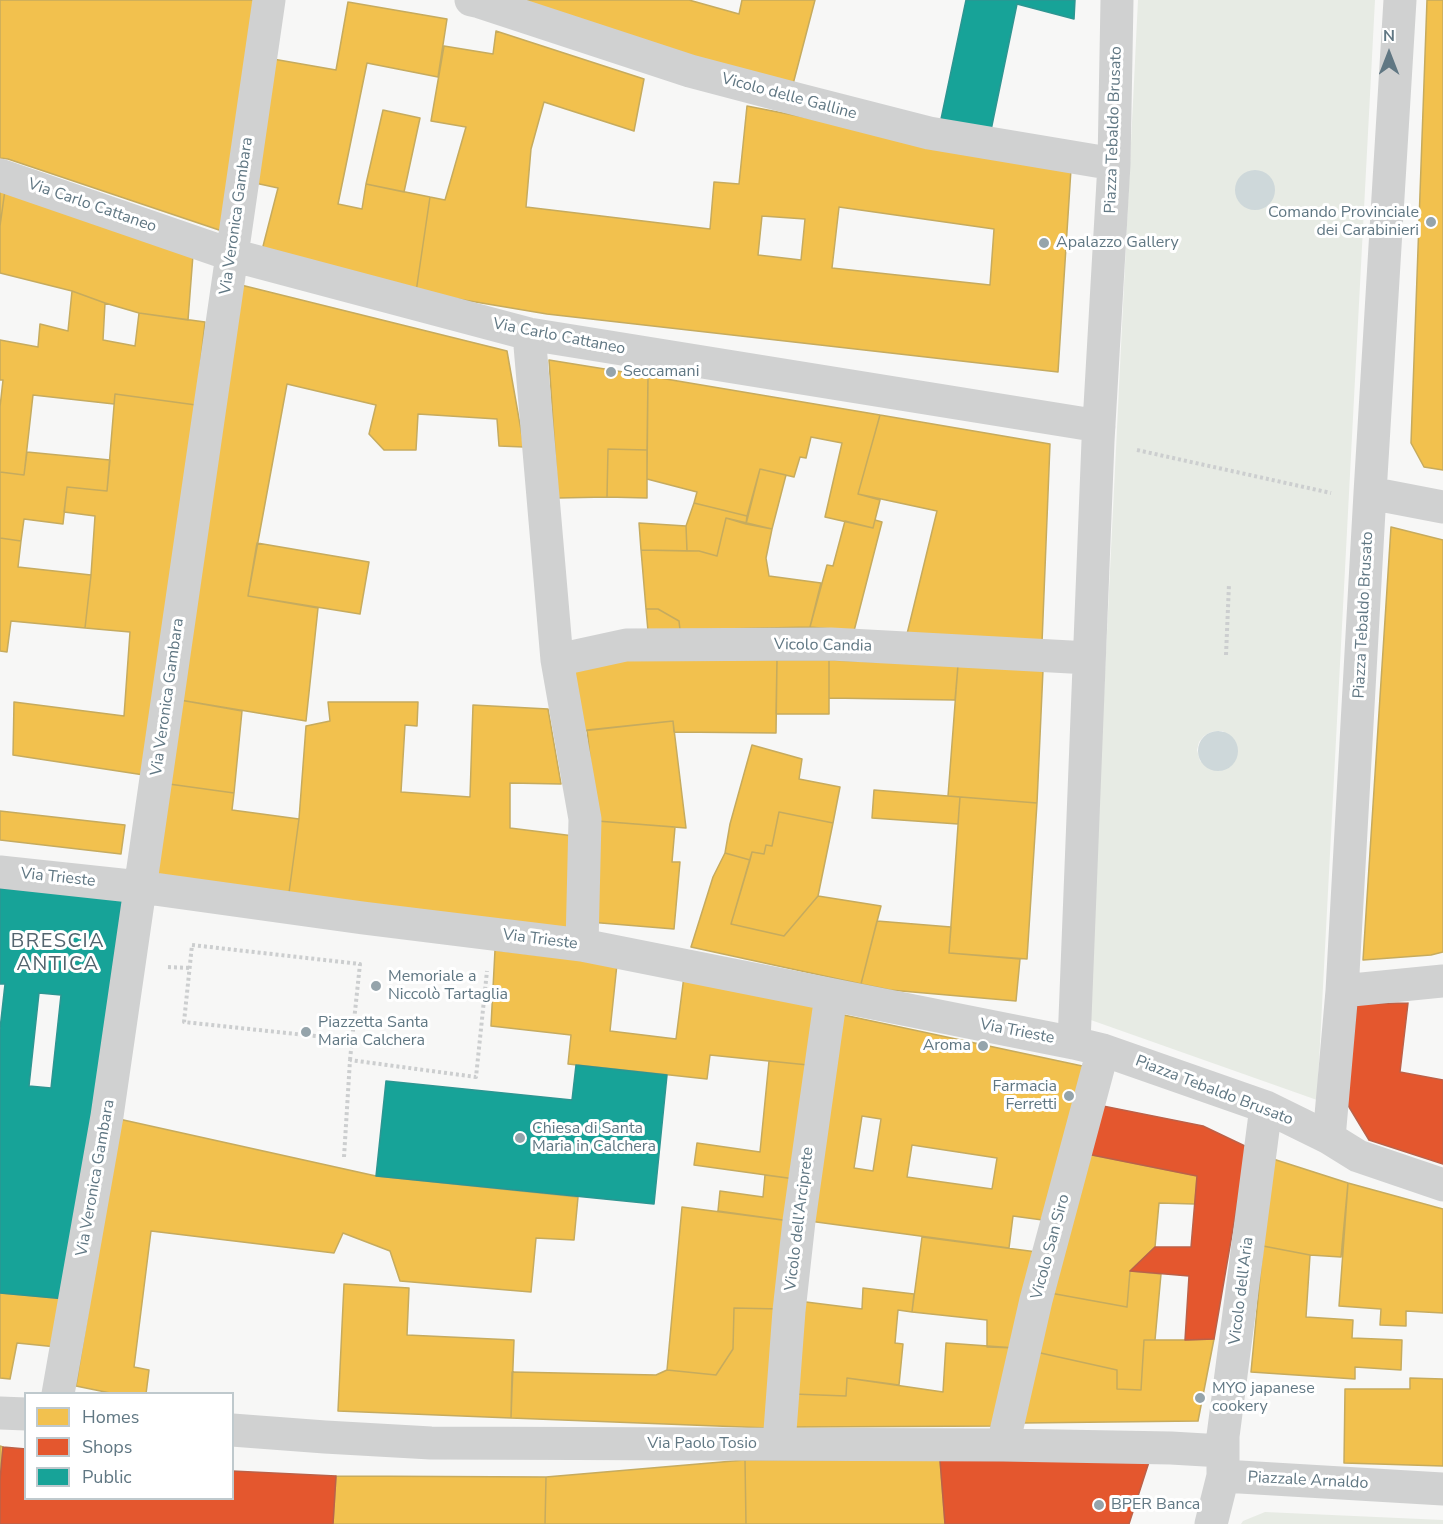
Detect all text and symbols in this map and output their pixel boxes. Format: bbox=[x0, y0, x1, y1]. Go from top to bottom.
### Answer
north arrow bbox=[1359, 24, 1419, 84]
text: N bbox=[1383, 25, 1395, 47]
street label: Piazza Tebaldo Brusato bbox=[1101, 46, 1127, 214]
street label: Vicolo delle Galline bbox=[719, 70, 859, 124]
street label: Via Veronica Gambara bbox=[216, 136, 258, 296]
street label: Via Carlo Cattaneo bbox=[25, 175, 159, 237]
place label: Comando Provinciale dei Carabinieri bbox=[1268, 203, 1419, 241]
marker: Comando Provinciale dei Carabinieri bbox=[1424, 215, 1438, 229]
place label: Apalazzo Gallery bbox=[1056, 233, 1179, 253]
marker: Apalazzo Gallery bbox=[1037, 236, 1051, 250]
street label: Via Carlo Cattaneo bbox=[491, 315, 627, 359]
place label: Seccamani bbox=[623, 362, 699, 382]
marker: Seccamani bbox=[604, 365, 618, 379]
street label: Piazza Tebaldo Brusato bbox=[1350, 531, 1378, 699]
street label: Via Veronica Gambara bbox=[147, 617, 189, 777]
street label: Vicolo Candia bbox=[774, 636, 872, 656]
street label: Via Trieste bbox=[20, 865, 96, 891]
street label: Via Trieste bbox=[501, 926, 579, 954]
district label: BRESCIA ANTICA bbox=[11, 930, 105, 977]
place label: Memoriale a Niccolò Tartaglia bbox=[388, 967, 508, 1005]
marker: Memoriale a Niccolò Tartaglia bbox=[369, 979, 383, 993]
place label: Piazzetta Santa Maria Calchera bbox=[318, 1013, 429, 1051]
street label: Via Trieste bbox=[978, 1015, 1056, 1049]
marker: Piazzetta Santa Maria Calchera bbox=[299, 1025, 313, 1039]
place label: Aroma bbox=[923, 1036, 971, 1056]
marker: Aroma bbox=[976, 1039, 990, 1053]
street label: Piazza Tebaldo Brusato bbox=[1132, 1052, 1296, 1130]
place label: Farmacia Ferretti bbox=[993, 1077, 1057, 1115]
marker: Farmacia Ferretti bbox=[1062, 1089, 1076, 1103]
street label: Via Veronica Gambara bbox=[73, 1098, 119, 1258]
place label: Chiesa di Santa Maria in Calchera bbox=[532, 1119, 656, 1157]
marker: Chiesa di Santa Maria in Calchera bbox=[513, 1131, 527, 1145]
street label: Vicolo dell'Arciprete bbox=[782, 1146, 818, 1292]
street label: Vicolo San Siro bbox=[1028, 1192, 1074, 1302]
street label: Vicolo dell'Aria bbox=[1226, 1236, 1258, 1346]
place label: MYO japanese cookery bbox=[1212, 1379, 1315, 1417]
marker: MYO japanese cookery bbox=[1193, 1391, 1207, 1405]
legend bbox=[24, 1392, 234, 1500]
text: Homes bbox=[82, 1405, 139, 1429]
street label: Via Paolo Tosio bbox=[647, 1434, 757, 1454]
text: Shops bbox=[82, 1435, 132, 1459]
text: Public bbox=[82, 1465, 132, 1489]
street label: Piazzale Arnaldo bbox=[1247, 1468, 1369, 1494]
place label: BPER Banca bbox=[1111, 1495, 1200, 1515]
marker: BPER Banca bbox=[1092, 1498, 1106, 1512]

